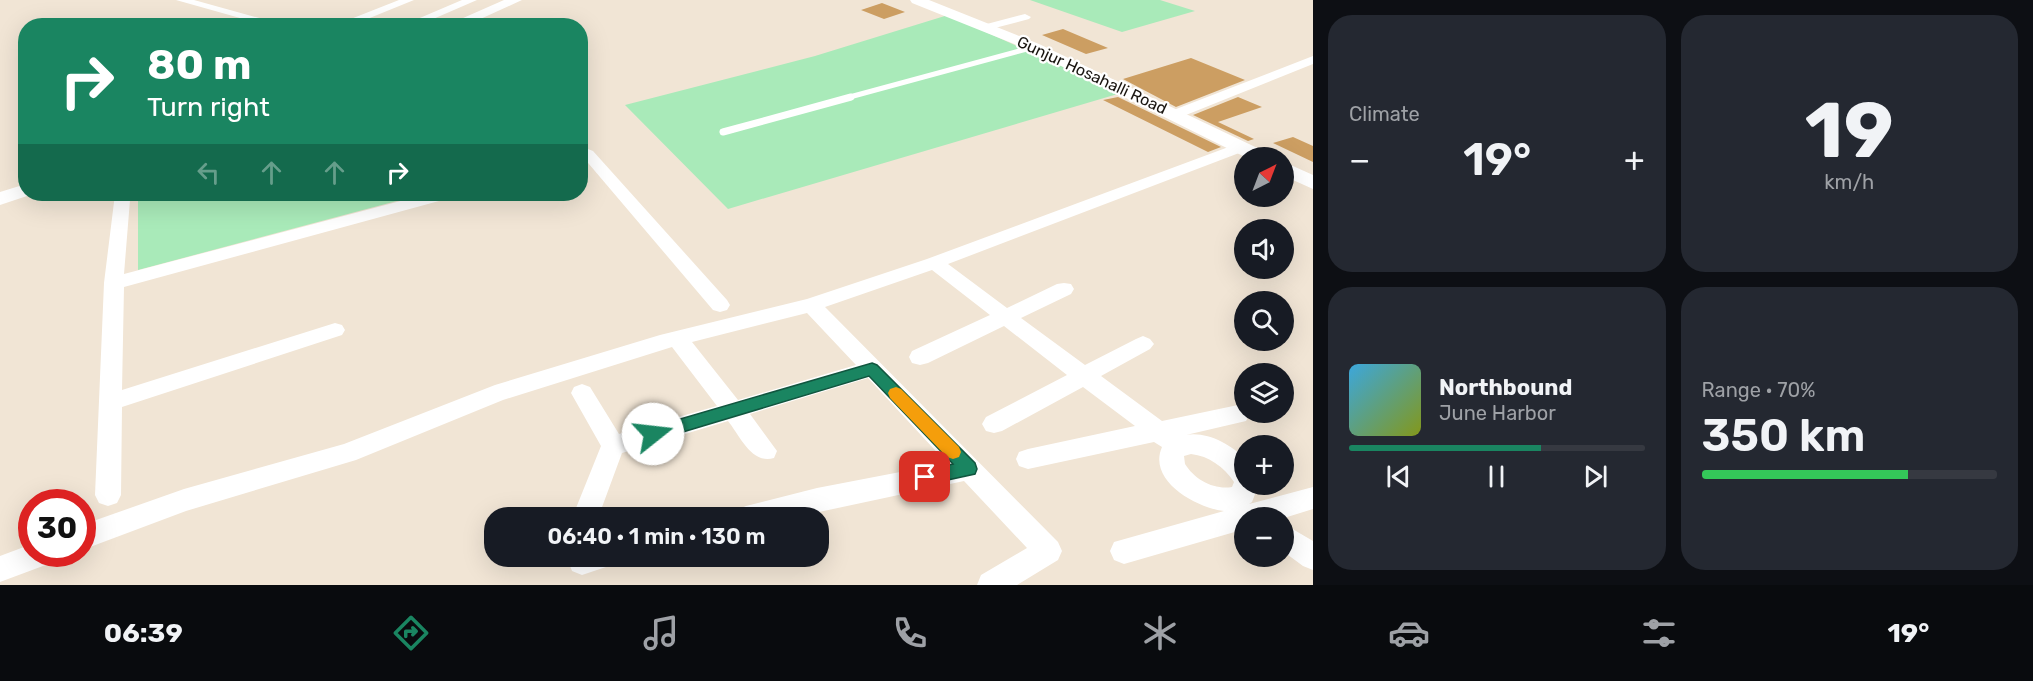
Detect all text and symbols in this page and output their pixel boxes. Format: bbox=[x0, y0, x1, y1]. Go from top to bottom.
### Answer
street label: Gunjur Hosahalli Road bbox=[1014, 32, 1170, 118]
text: 80 m bbox=[147, 40, 251, 90]
icon: right bbox=[48, 42, 126, 120]
text: 19 bbox=[1805, 84, 1894, 177]
text: Turn right bbox=[147, 91, 270, 123]
text: Climate bbox=[1349, 102, 1420, 126]
text: 19° bbox=[1463, 133, 1531, 186]
text: − bbox=[1349, 140, 1370, 179]
text: + bbox=[1624, 140, 1644, 179]
north arrow bbox=[1234, 147, 1294, 207]
map controls bbox=[1234, 147, 1294, 567]
icon: left bbox=[192, 156, 225, 189]
icon: ahead bbox=[255, 156, 288, 189]
icon: ahead bbox=[318, 156, 351, 189]
icon: right bbox=[381, 156, 414, 189]
text: km/h bbox=[1824, 170, 1874, 194]
button: sound bbox=[1234, 219, 1294, 279]
button: search bbox=[1234, 291, 1294, 351]
button: layers bbox=[1234, 363, 1294, 423]
text: Northbound bbox=[1439, 374, 1572, 401]
text: Range · 70% bbox=[1702, 378, 1815, 402]
text: June Harbor bbox=[1439, 401, 1556, 425]
position arrow bbox=[621, 402, 685, 466]
text: 350 km bbox=[1702, 409, 1865, 462]
button: + bbox=[1234, 435, 1294, 495]
pin bbox=[899, 451, 950, 502]
icon: arrive bbox=[908, 460, 941, 493]
icon: previous bbox=[1382, 460, 1415, 493]
icon: pause bbox=[1480, 460, 1513, 493]
icon: next bbox=[1579, 460, 1612, 493]
speed limit sign: 30 bbox=[18, 489, 96, 567]
button: − bbox=[1234, 507, 1294, 567]
text: 06:40 · 1 min · 130 m bbox=[548, 523, 765, 550]
icon: directions bbox=[390, 612, 432, 654]
icon: music bbox=[640, 612, 682, 654]
icon: phone bbox=[889, 612, 931, 654]
icon: climate bbox=[1139, 612, 1181, 654]
icon: car bbox=[1388, 612, 1430, 654]
icon: filters bbox=[1638, 612, 1680, 654]
text: 06:39 bbox=[104, 617, 183, 649]
text: 19° bbox=[1887, 617, 1929, 649]

